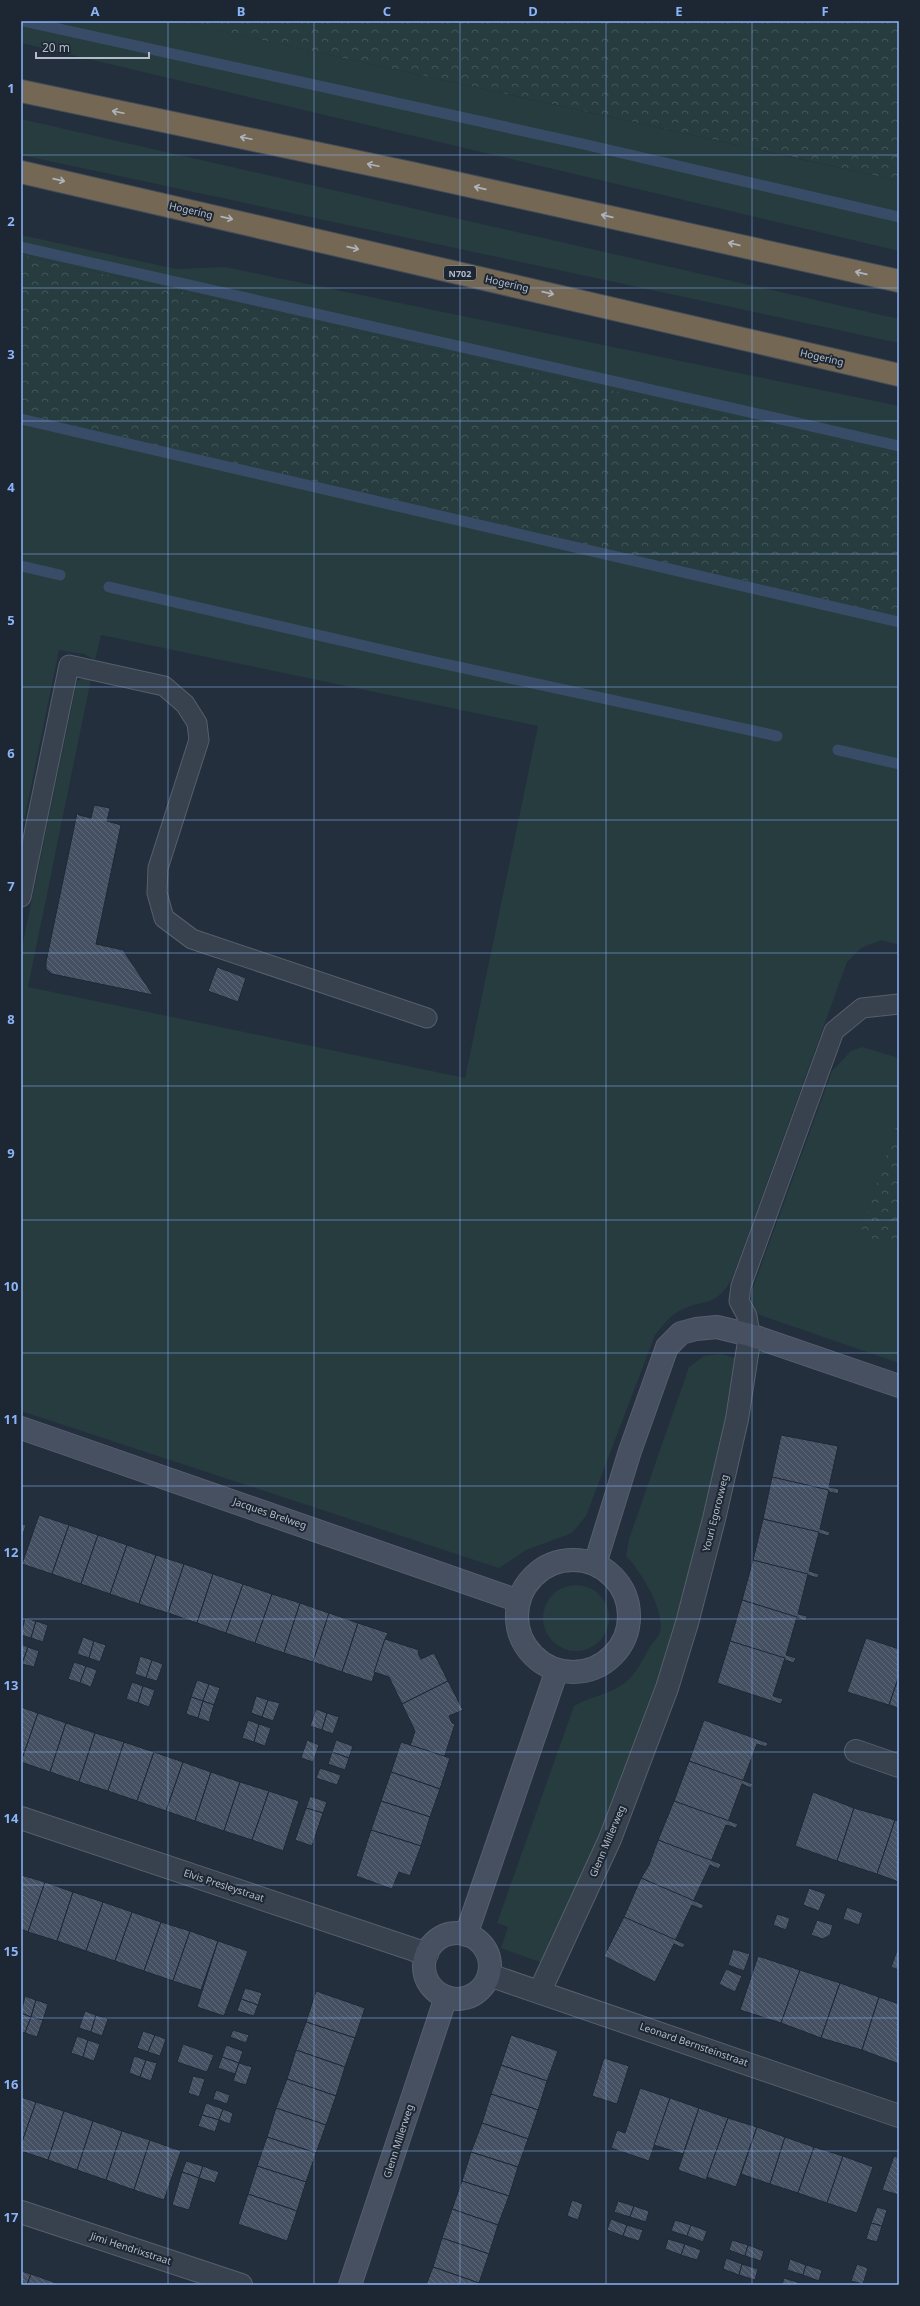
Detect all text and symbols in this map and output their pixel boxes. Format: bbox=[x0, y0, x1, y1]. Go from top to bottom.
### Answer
text: A bbox=[91, 2, 100, 20]
text: B bbox=[237, 2, 245, 20]
text: C bbox=[383, 2, 391, 20]
text: D bbox=[528, 2, 538, 20]
text: E bbox=[675, 2, 683, 20]
text: F bbox=[821, 2, 829, 20]
scale bar bbox=[36, 34, 149, 60]
text: 20 m bbox=[42, 39, 70, 56]
text: 1 bbox=[7, 79, 15, 97]
one-way arrow bbox=[112, 107, 125, 115]
one-way arrow bbox=[240, 134, 253, 142]
one-way arrow bbox=[367, 160, 380, 168]
one-way arrow bbox=[52, 177, 65, 185]
one-way arrow bbox=[474, 184, 487, 192]
street label: Hogering bbox=[168, 198, 214, 222]
text: 2 bbox=[7, 212, 15, 230]
one-way arrow bbox=[601, 212, 614, 220]
one-way arrow bbox=[220, 215, 233, 223]
one-way arrow bbox=[728, 240, 741, 248]
one-way arrow bbox=[347, 244, 360, 252]
road number: N702 bbox=[444, 266, 476, 280]
one-way arrow bbox=[855, 268, 868, 276]
street label: Hogering bbox=[484, 271, 530, 295]
one-way arrow bbox=[541, 290, 554, 298]
text: 3 bbox=[7, 345, 15, 363]
street label: Hogering bbox=[799, 345, 845, 369]
text: 4 bbox=[7, 478, 15, 496]
text: 5 bbox=[7, 611, 15, 629]
text: 6 bbox=[7, 744, 15, 762]
text: 7 bbox=[7, 877, 15, 895]
text: 8 bbox=[7, 1010, 15, 1028]
text: 9 bbox=[7, 1144, 15, 1162]
text: 10 bbox=[4, 1277, 18, 1295]
text: 11 bbox=[4, 1410, 18, 1428]
street label: Youri Egorovweg bbox=[699, 1473, 731, 1553]
street label: Jacques Brelweg bbox=[230, 1494, 309, 1532]
text: 12 bbox=[4, 1543, 18, 1561]
text: 13 bbox=[4, 1676, 18, 1694]
street label: Glenn Millerweg bbox=[586, 1803, 628, 1879]
text: 14 bbox=[4, 1809, 19, 1827]
street label: Elvis Presleystraat bbox=[182, 1865, 266, 1905]
text: 15 bbox=[4, 1942, 18, 1960]
street label: Leonard Bernsteinstraat bbox=[638, 2019, 750, 2069]
text: 16 bbox=[4, 2075, 18, 2093]
street label: Glenn Millerweg bbox=[379, 2102, 417, 2180]
text: 17 bbox=[4, 2208, 18, 2226]
street label: Jimi Hendrixstraat bbox=[88, 2228, 174, 2268]

